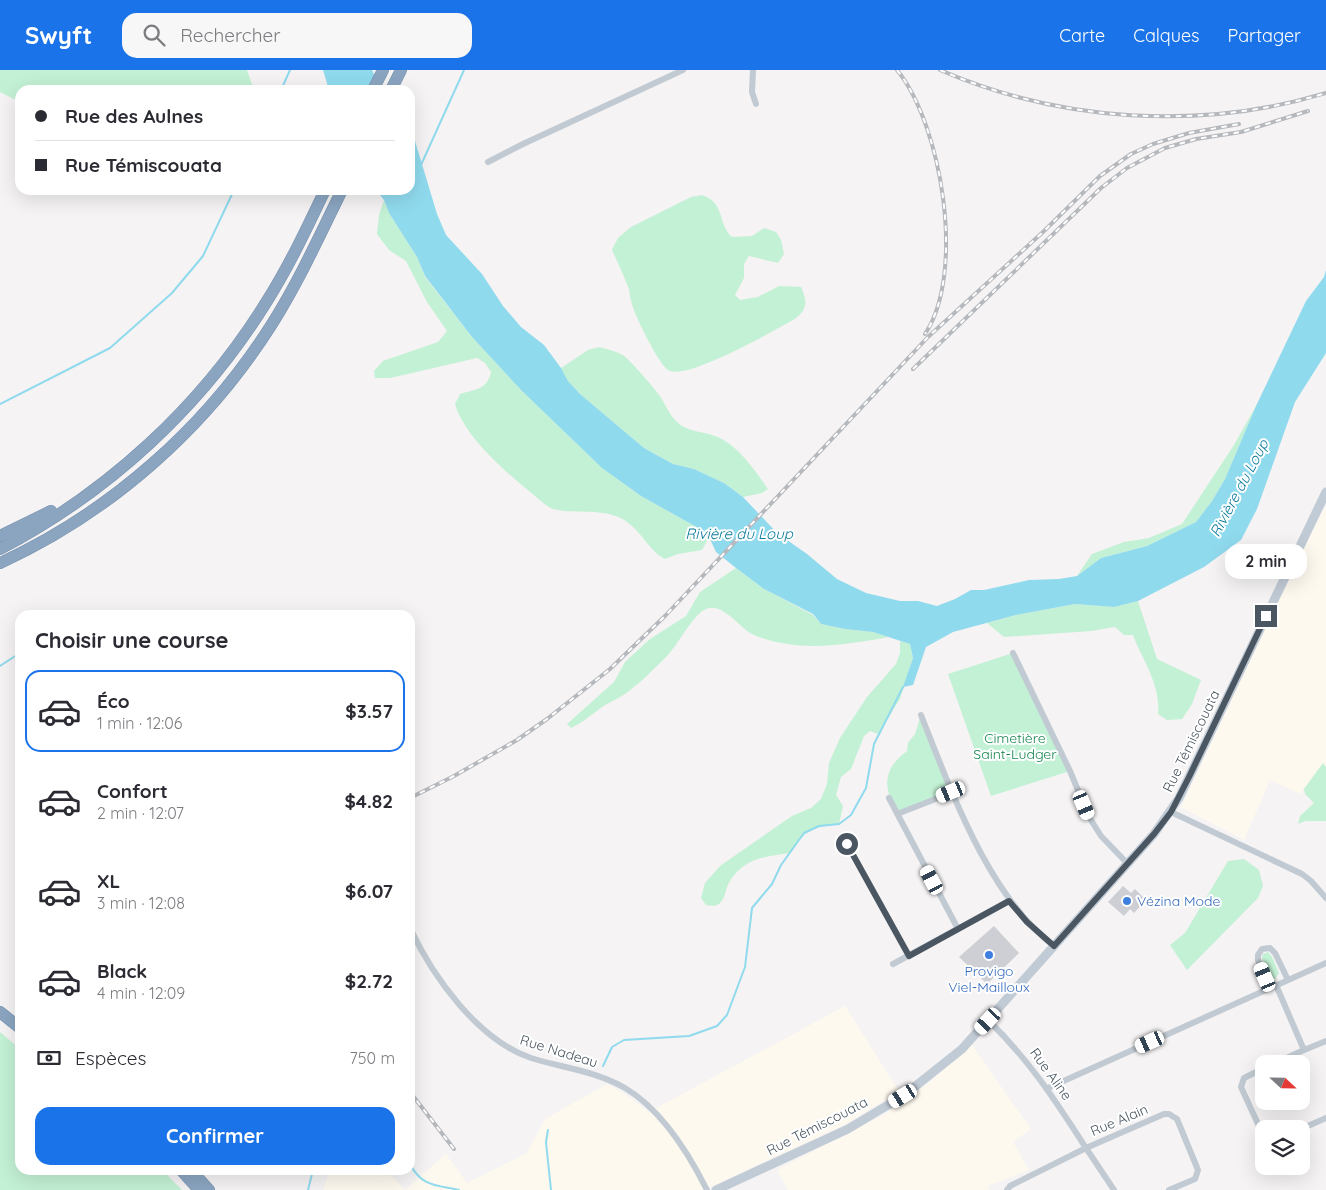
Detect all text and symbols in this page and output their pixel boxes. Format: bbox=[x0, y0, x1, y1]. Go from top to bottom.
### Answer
search box bbox=[122, 13, 472, 58]
text: Swyft bbox=[25, 20, 92, 50]
icon: search bbox=[140, 21, 168, 49]
text: Rechercher bbox=[180, 23, 281, 47]
text: Carte bbox=[1059, 24, 1105, 47]
text: Calques bbox=[1133, 24, 1200, 47]
text: Partager bbox=[1228, 24, 1301, 47]
text: Rue des Aulnes bbox=[65, 104, 203, 128]
text: Rue Témiscouata bbox=[65, 153, 222, 177]
water label: Rivière du Loup bbox=[1205, 435, 1273, 540]
water label: Rivière du Loup bbox=[685, 524, 794, 543]
callout: 2 min bbox=[1225, 544, 1307, 578]
text: 2 min bbox=[1245, 551, 1287, 571]
route end bbox=[1255, 605, 1277, 627]
text: Choisir une course bbox=[35, 626, 229, 654]
street label: Rue Témiscouata bbox=[1159, 687, 1223, 795]
icon: car bbox=[37, 689, 82, 734]
text: Éco bbox=[97, 689, 130, 713]
text: $3.57 bbox=[345, 699, 393, 723]
text: 1 min · 12:06 bbox=[97, 713, 182, 733]
park label: Cimetière Saint-Ludger bbox=[973, 729, 1057, 763]
icon: car bbox=[37, 779, 82, 824]
text: Confort bbox=[97, 779, 168, 803]
car bbox=[934, 779, 967, 805]
car bbox=[1071, 788, 1096, 822]
text: $4.82 bbox=[345, 789, 393, 813]
text: 2 min · 12:07 bbox=[97, 803, 184, 823]
route start bbox=[836, 833, 858, 855]
car bbox=[918, 863, 945, 897]
icon: car bbox=[37, 869, 82, 914]
text: XL bbox=[97, 869, 120, 893]
text: $6.07 bbox=[345, 879, 393, 903]
place label: Vézina Mode bbox=[1137, 892, 1221, 910]
text: 3 min · 12:08 bbox=[97, 893, 185, 913]
marker: Vézina Mode bbox=[1121, 895, 1133, 907]
marker: Provigo Viel-Mailloux bbox=[983, 949, 995, 961]
icon: car bbox=[37, 959, 82, 1004]
text: Black bbox=[97, 959, 147, 983]
car bbox=[1252, 960, 1277, 994]
place label: Provigo Viel-Mailloux bbox=[948, 962, 1030, 996]
text: $2.72 bbox=[345, 969, 393, 993]
text: 4 min · 12:09 bbox=[97, 983, 185, 1003]
car bbox=[972, 1005, 1003, 1037]
car bbox=[1133, 1029, 1166, 1055]
street label: Rue Nadeau bbox=[518, 1031, 600, 1071]
icon: cash bbox=[35, 1044, 63, 1072]
street label: Rue Aline bbox=[1026, 1044, 1076, 1104]
text: Espèces bbox=[75, 1046, 146, 1070]
text: 750 m bbox=[350, 1048, 395, 1068]
north arrow bbox=[1255, 1055, 1310, 1110]
map controls bbox=[1255, 1055, 1310, 1175]
car bbox=[886, 1082, 919, 1110]
street label: Rue Témiscouata bbox=[763, 1093, 871, 1159]
street label: Rue Alain bbox=[1088, 1100, 1150, 1140]
button: Confirmer bbox=[35, 1107, 395, 1165]
button: layers bbox=[1255, 1120, 1310, 1175]

